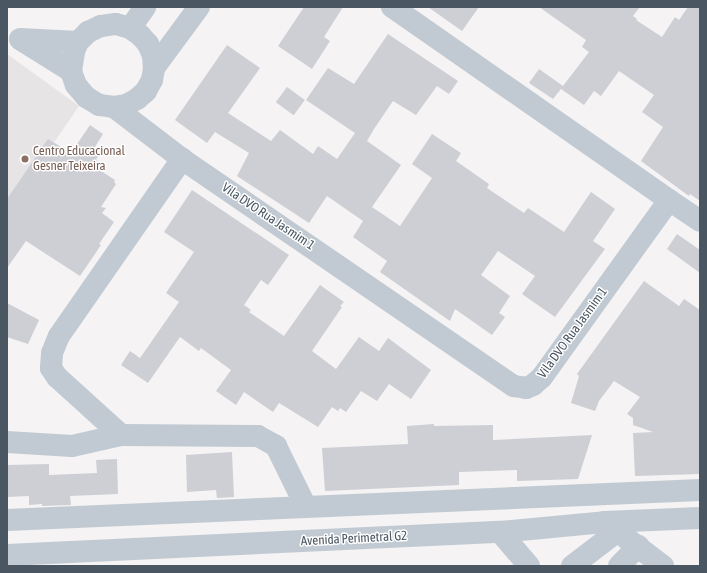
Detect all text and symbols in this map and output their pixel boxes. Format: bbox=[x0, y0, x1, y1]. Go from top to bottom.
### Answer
place label: Centro Educacional Gesner Teixeira bbox=[33, 144, 125, 175]
marker: Centro Educacional Gesner Teixeira bbox=[20, 154, 30, 164]
street label: Vila DVO Rua Jasmim 1 bbox=[219, 180, 317, 254]
street label: Vila DVO Rua Jasmim 1 bbox=[535, 285, 611, 381]
street label: Avenida Perimetral G2 bbox=[300, 528, 408, 550]

